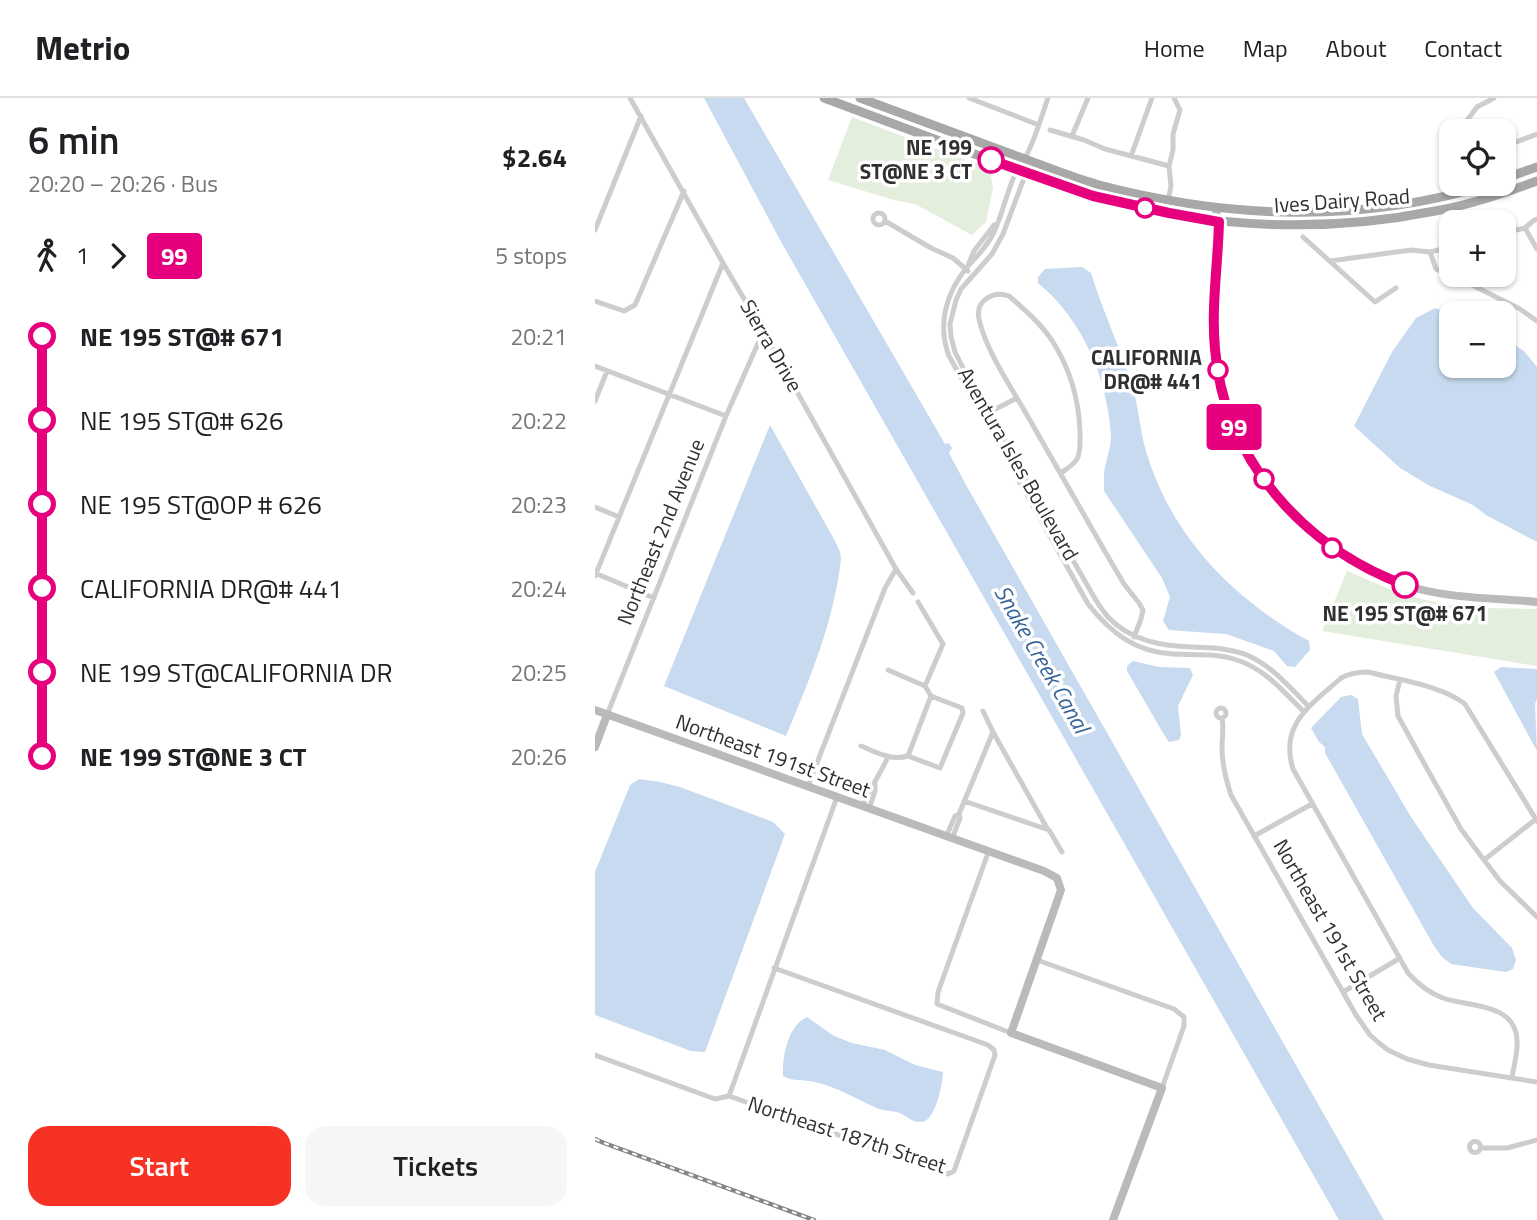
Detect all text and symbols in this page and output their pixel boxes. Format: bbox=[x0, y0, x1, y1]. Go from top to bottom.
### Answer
text: Metrio bbox=[35, 23, 130, 73]
text: Home bbox=[1144, 30, 1205, 66]
text: Map bbox=[1243, 30, 1288, 66]
text: About bbox=[1326, 30, 1386, 66]
text: Contact bbox=[1424, 30, 1502, 66]
text: 6 min bbox=[28, 111, 119, 169]
map controls bbox=[1439, 119, 1516, 378]
button: locate bbox=[1439, 119, 1516, 196]
place label: NE 199 ST@NE 3 CT bbox=[860, 131, 972, 187]
text: $2.64 bbox=[502, 138, 567, 177]
marker: NE 199 ST@NE 3 CT bbox=[978, 147, 1004, 173]
text: 20:20 – 20:26 · Bus bbox=[28, 166, 218, 201]
street label: Ives Dairy Road bbox=[1273, 179, 1411, 221]
unlabelled marker bbox=[1135, 198, 1155, 218]
button: + bbox=[1439, 210, 1516, 287]
icon: walk bbox=[28, 237, 66, 275]
icon: forward bbox=[99, 237, 137, 275]
text: 1 bbox=[76, 238, 89, 273]
text: 99 bbox=[161, 238, 188, 274]
text: 5 stops bbox=[495, 238, 567, 273]
street label: Sierra Drive bbox=[732, 293, 811, 398]
button: − bbox=[1439, 301, 1516, 378]
text: NE 195 ST@# 671 bbox=[80, 317, 284, 356]
text: 20:21 bbox=[510, 319, 567, 354]
place label: CALIFORNIA DR@# 441 bbox=[1091, 341, 1202, 397]
marker: CALIFORNIA DR@# 441 bbox=[1208, 360, 1228, 380]
street label: Aventura Isles Boulevard bbox=[950, 361, 1087, 566]
text: NE 195 ST@# 626 bbox=[80, 401, 284, 440]
text: 20:22 bbox=[510, 403, 567, 438]
line badge: 99 bbox=[1203, 404, 1265, 450]
text: 99 bbox=[1221, 409, 1247, 445]
street label: Northeast 2nd Avenue bbox=[608, 434, 712, 630]
unlabelled marker bbox=[1254, 469, 1274, 489]
text: NE 195 ST@OP # 626 bbox=[80, 485, 322, 524]
text: 20:23 bbox=[510, 487, 567, 522]
unlabelled marker bbox=[1322, 538, 1342, 558]
text: CALIFORNIA DR@# 441 bbox=[80, 569, 342, 608]
text: 20:24 bbox=[510, 571, 567, 606]
marker: NE 195 ST@# 671 bbox=[1392, 572, 1418, 598]
water label: Snake Creek Canal bbox=[986, 578, 1101, 742]
place label: NE 195 ST@# 671 bbox=[1323, 597, 1487, 629]
text: NE 199 ST@CALIFORNIA DR bbox=[80, 653, 393, 692]
text: 20:25 bbox=[510, 655, 567, 690]
street label: Northeast 191st Street bbox=[671, 705, 876, 805]
text: NE 199 ST@NE 3 CT bbox=[80, 737, 307, 776]
text: 20:26 bbox=[510, 739, 567, 774]
street label: Northeast 191st Street bbox=[1266, 833, 1396, 1027]
street label: Northeast 187th Street bbox=[744, 1087, 951, 1181]
button: Start bbox=[28, 1126, 291, 1206]
button: Tickets bbox=[305, 1126, 567, 1206]

